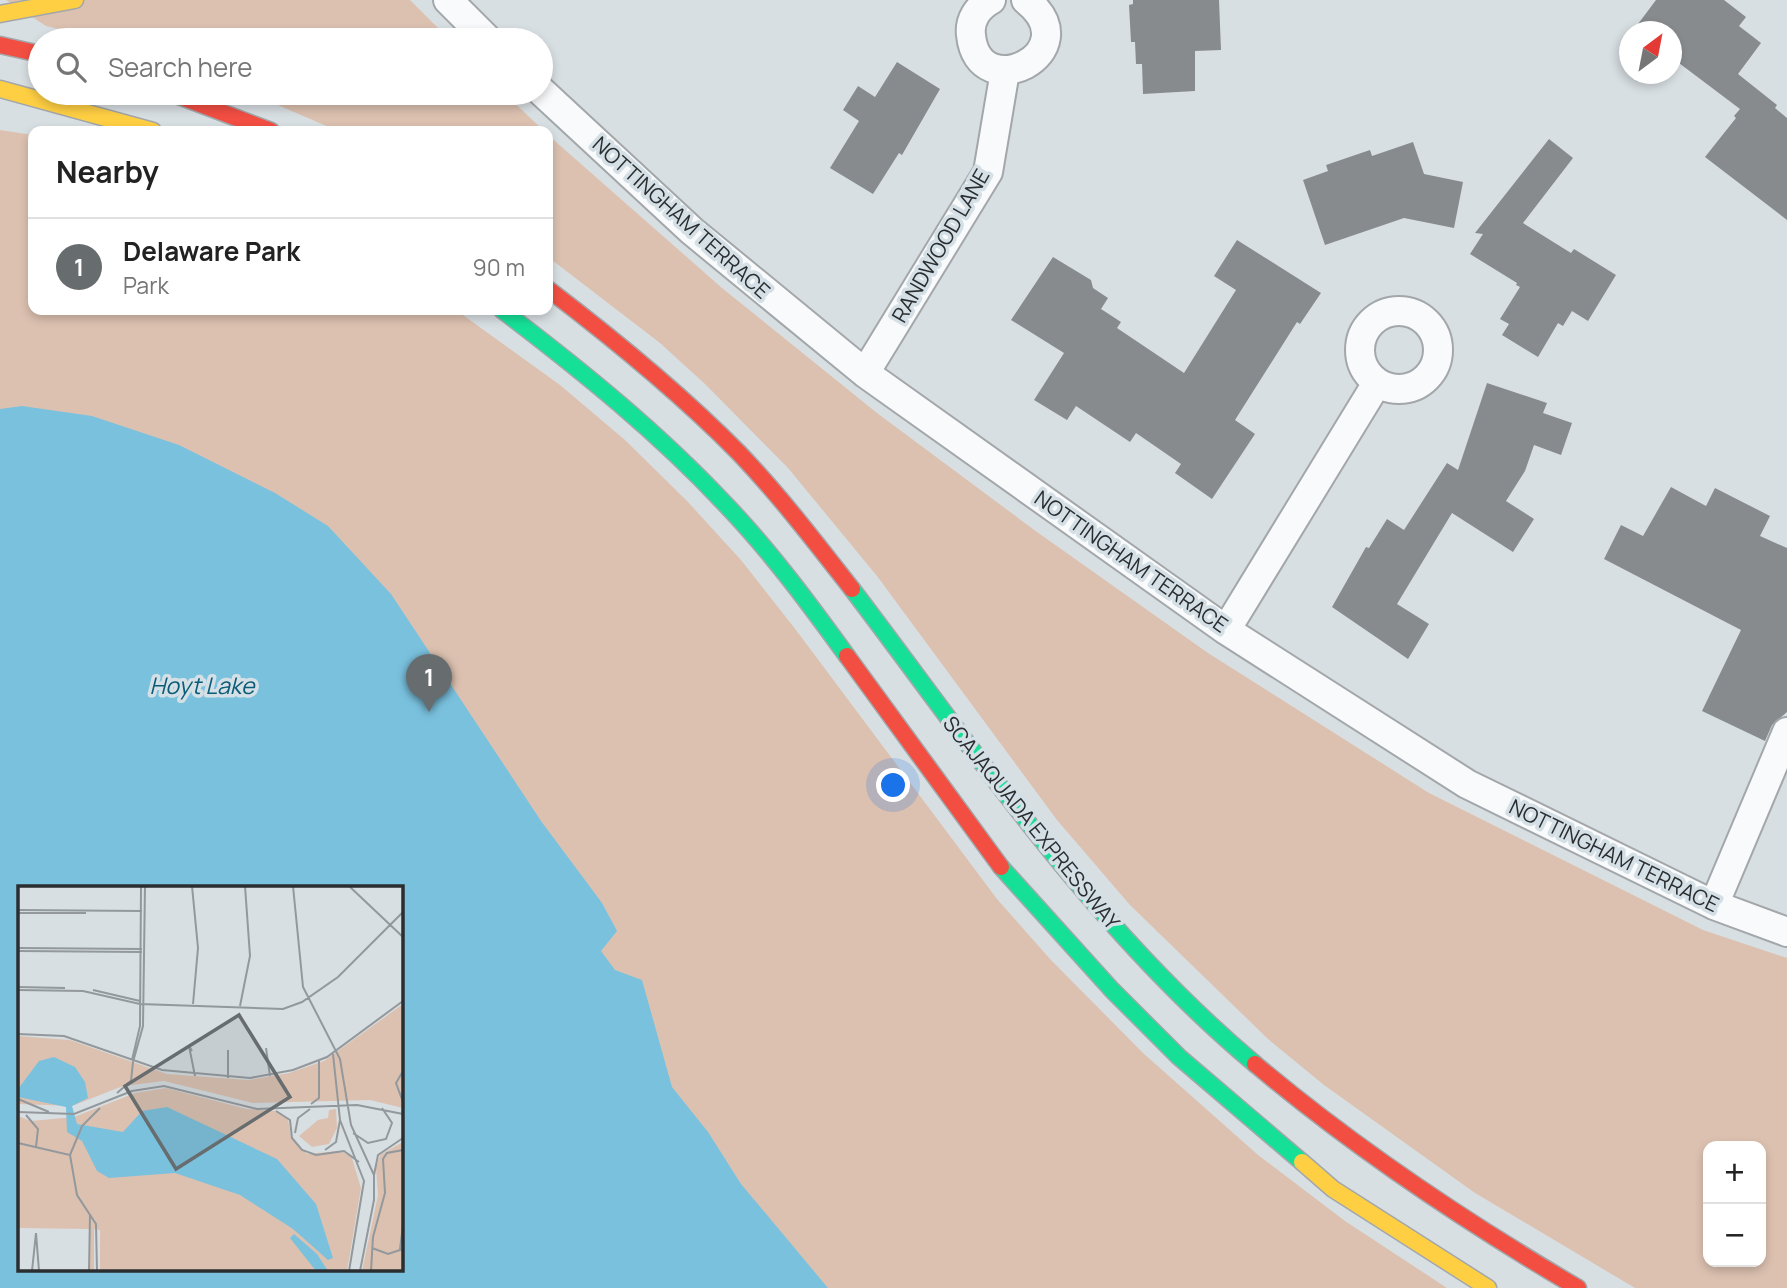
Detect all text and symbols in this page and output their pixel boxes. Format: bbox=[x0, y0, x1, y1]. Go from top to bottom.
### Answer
north arrow bbox=[1619, 21, 1682, 84]
search box bbox=[28, 28, 553, 105]
icon: search bbox=[52, 48, 90, 86]
text: Search here bbox=[108, 49, 253, 85]
street label: NOTTINGHAM TERRACE bbox=[587, 130, 776, 305]
text: Nearby bbox=[56, 151, 159, 192]
street label: RANDWOOD LANE bbox=[885, 164, 995, 327]
text: Delaware Park bbox=[123, 233, 300, 269]
text: 1 bbox=[74, 251, 84, 283]
text: 90 m bbox=[473, 251, 525, 283]
text: Park bbox=[123, 269, 169, 301]
street label: NOTTINGHAM TERRACE bbox=[1029, 484, 1234, 639]
pin: 1 bbox=[406, 654, 452, 712]
water label: Hoyt Lake bbox=[150, 669, 256, 701]
street label: SCAJAQUADA EXPRESSWAY bbox=[937, 710, 1127, 935]
your location bbox=[876, 768, 910, 802]
street label: NOTTINGHAM TERRACE bbox=[1505, 792, 1724, 918]
inset map bbox=[18, 886, 402, 1270]
map controls bbox=[1703, 1141, 1766, 1267]
button: + bbox=[1703, 1141, 1766, 1204]
button: − bbox=[1703, 1204, 1766, 1267]

